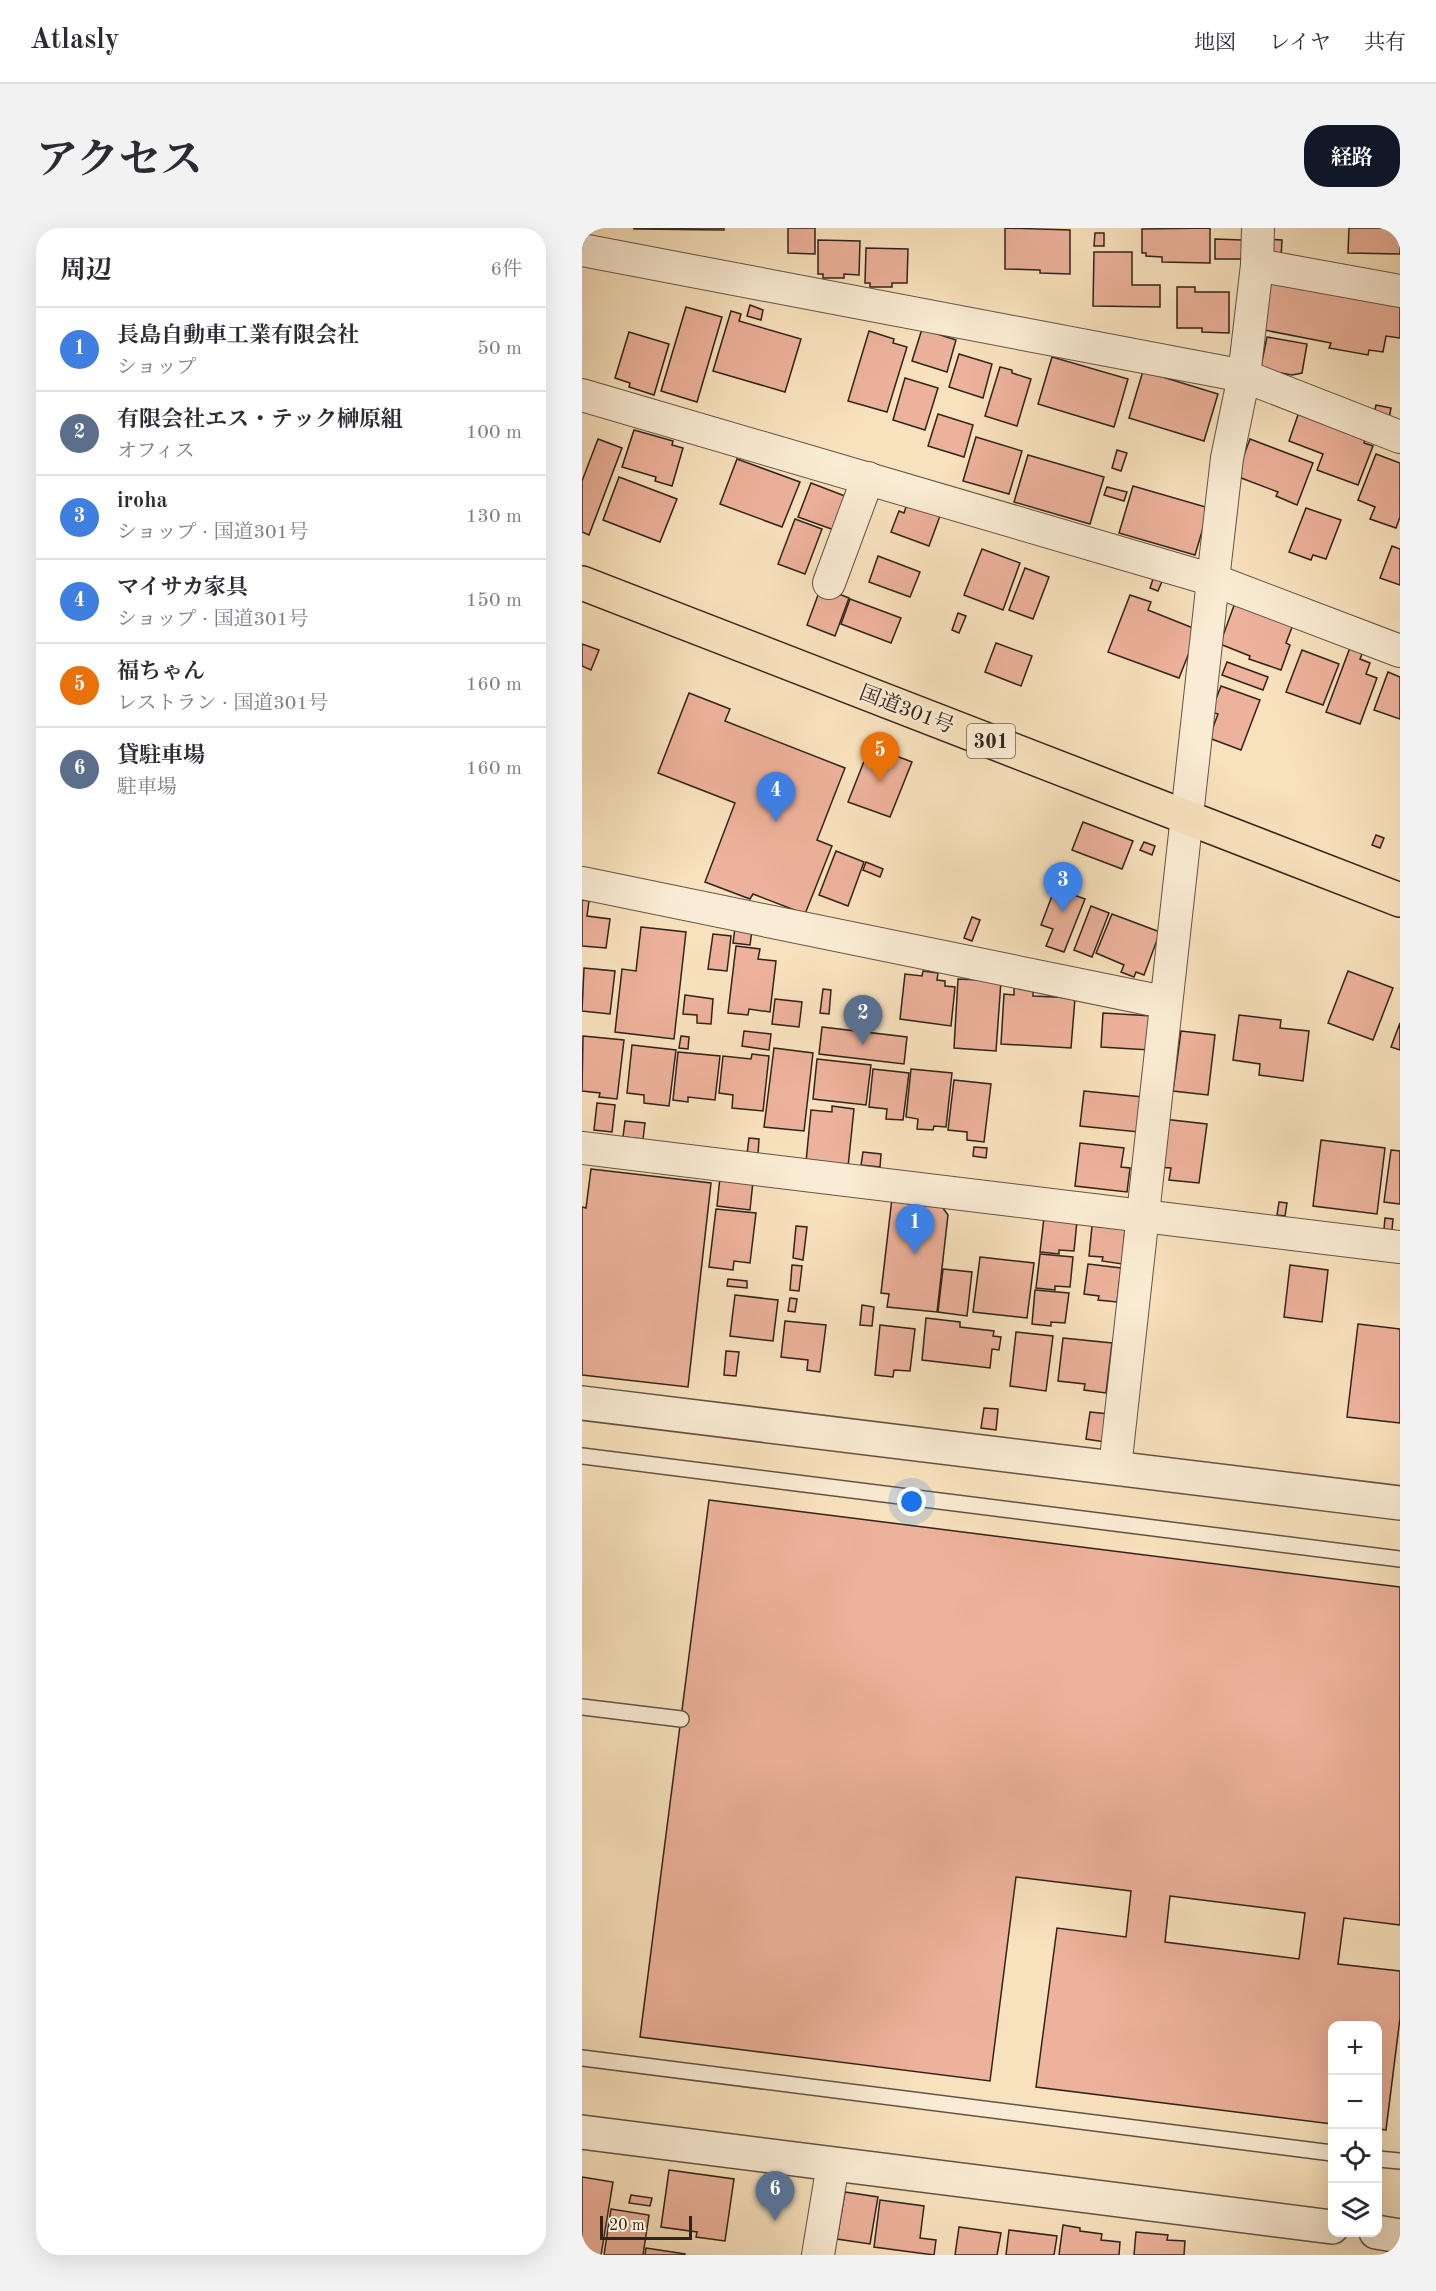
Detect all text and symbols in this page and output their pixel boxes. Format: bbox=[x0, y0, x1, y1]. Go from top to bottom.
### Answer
text: Atlasly bbox=[30, 27, 120, 55]
text: 地図 bbox=[1194, 33, 1236, 54]
text: レイヤ bbox=[1269, 33, 1331, 54]
text: 共有 bbox=[1364, 33, 1406, 54]
button: 経路 bbox=[1304, 125, 1400, 187]
text: アクセス bbox=[36, 141, 203, 183]
text: 周辺 bbox=[60, 258, 112, 284]
text: 6件 bbox=[490, 260, 522, 280]
text: 長島自動車工業有限会社 bbox=[117, 325, 359, 347]
text: 1 bbox=[74, 339, 85, 359]
text: 50 m bbox=[477, 339, 522, 359]
text: ショップ bbox=[117, 358, 197, 378]
text: 有限会社エス・テック榊原組 bbox=[117, 409, 403, 431]
text: 2 bbox=[74, 423, 85, 443]
text: 100 m bbox=[466, 423, 522, 443]
text: オフィス bbox=[117, 442, 195, 462]
text: iroha bbox=[117, 490, 168, 512]
text: 3 bbox=[74, 507, 85, 527]
text: 130 m bbox=[466, 507, 522, 527]
text: ショップ · 国道301号 bbox=[117, 523, 308, 543]
text: マイサカ家具 bbox=[117, 577, 248, 599]
text: 4 bbox=[74, 591, 85, 611]
text: 150 m bbox=[466, 591, 522, 611]
text: ショップ · 国道301号 bbox=[117, 610, 308, 630]
text: 福ちゃん bbox=[117, 661, 205, 683]
text: 5 bbox=[74, 675, 85, 695]
text: 160 m bbox=[466, 675, 522, 695]
street label: 国道301号 bbox=[856, 681, 957, 738]
text: レストラン · 国道301号 bbox=[117, 694, 328, 714]
road number: 301 bbox=[967, 724, 1015, 758]
pin: 5 bbox=[860, 732, 900, 782]
text: 貸駐車場 bbox=[117, 745, 205, 767]
text: 6 bbox=[74, 759, 85, 779]
text: 160 m bbox=[466, 759, 522, 779]
pin: 4 bbox=[756, 772, 796, 822]
text: 駐車場 bbox=[117, 778, 177, 798]
pin: 3 bbox=[1044, 862, 1082, 912]
pin: 2 bbox=[844, 996, 882, 1045]
pin: 1 bbox=[896, 1204, 934, 1254]
your location bbox=[897, 1487, 926, 1516]
map controls bbox=[1328, 2021, 1382, 2237]
button: + bbox=[1328, 2021, 1382, 2075]
button: − bbox=[1328, 2075, 1382, 2129]
button: locate bbox=[1328, 2129, 1382, 2183]
pin: 6 bbox=[756, 2172, 794, 2221]
button: layers bbox=[1328, 2183, 1382, 2237]
scale bar bbox=[600, 2213, 692, 2240]
text: 20 m bbox=[609, 2218, 645, 2234]

